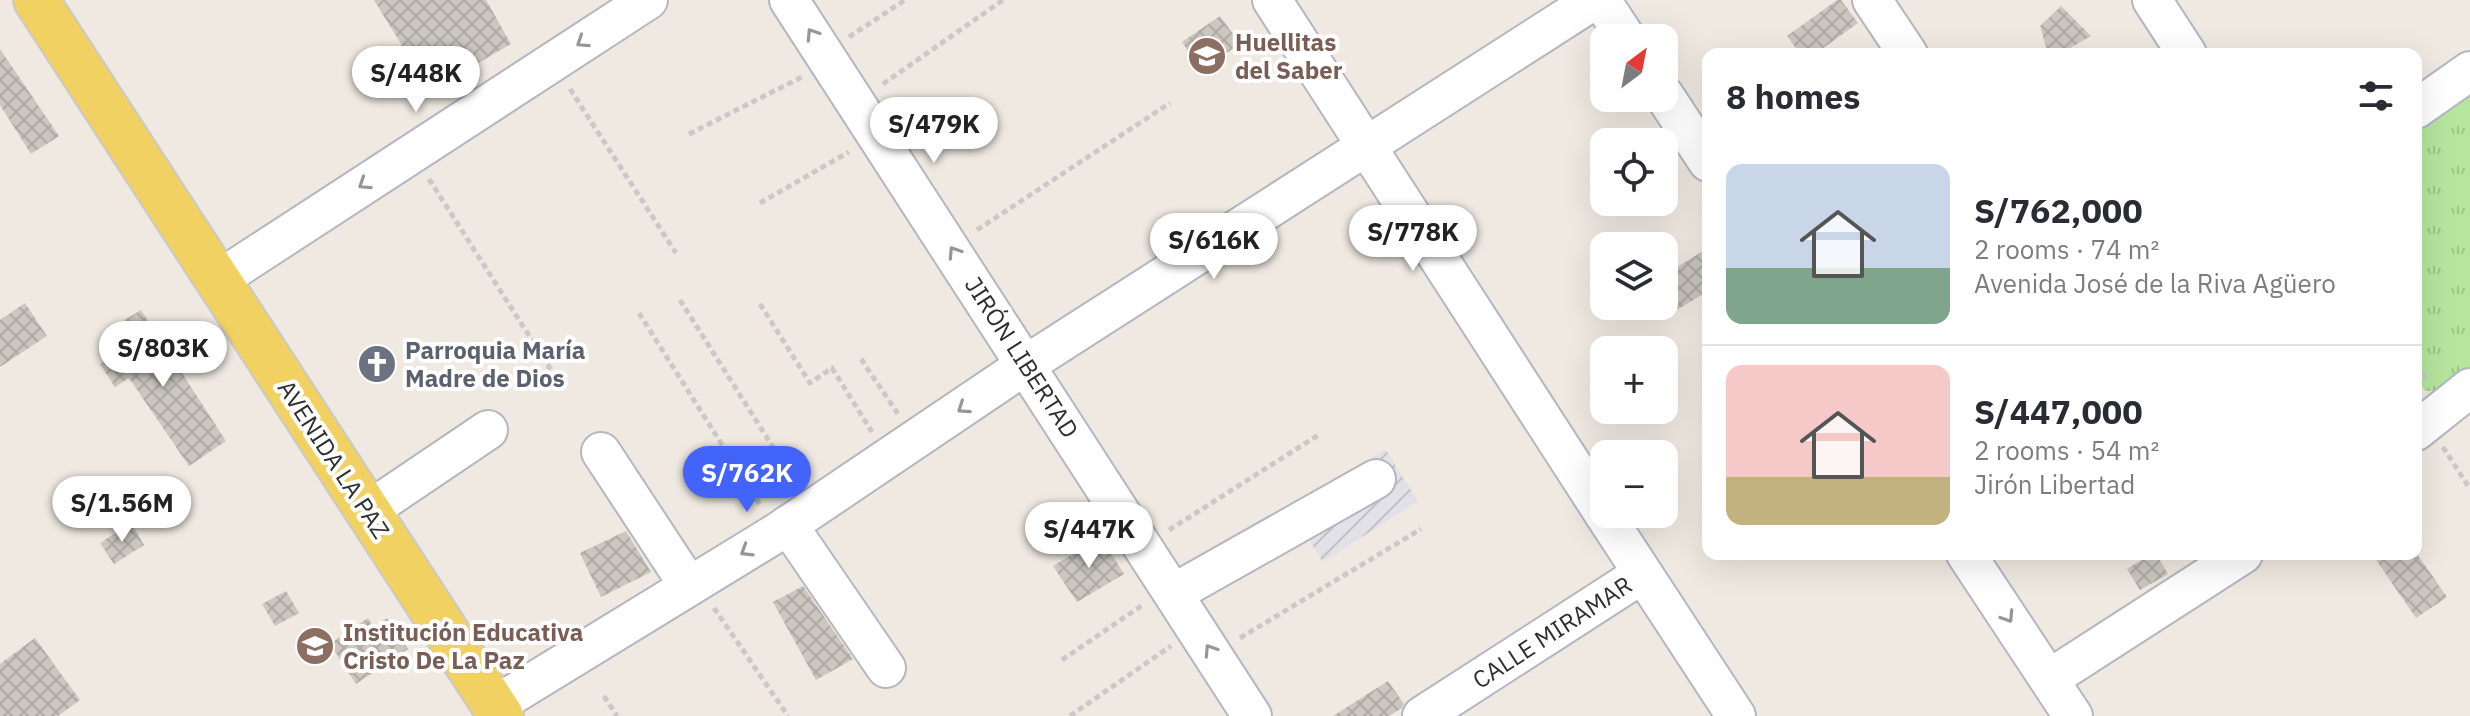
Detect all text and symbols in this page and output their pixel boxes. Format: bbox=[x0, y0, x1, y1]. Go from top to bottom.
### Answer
north arrow bbox=[1590, 24, 1678, 112]
map controls bbox=[1590, 24, 1678, 528]
place label: Huellitas del Saber bbox=[1235, 26, 1343, 86]
one-way arrow bbox=[806, 29, 821, 43]
one-way arrow bbox=[577, 33, 591, 48]
school or university icon: Huellitas del Saber bbox=[1186, 35, 1228, 77]
pin: S/448K bbox=[351, 46, 481, 114]
text: S/448K bbox=[370, 55, 462, 89]
text: 8 homes bbox=[1726, 74, 1861, 118]
icon: filters bbox=[2354, 74, 2398, 118]
pin: S/479K bbox=[869, 97, 999, 165]
text: S/479K bbox=[888, 106, 980, 140]
button: locate bbox=[1590, 128, 1678, 216]
one-way arrow bbox=[359, 174, 373, 189]
text: S/762,000 bbox=[1974, 188, 2143, 232]
icon: home bbox=[1790, 196, 1886, 292]
pin: S/778K bbox=[1348, 205, 1478, 273]
pin: S/616K bbox=[1149, 213, 1279, 281]
text: S/778K bbox=[1367, 214, 1459, 248]
text: S/616K bbox=[1168, 222, 1260, 256]
button: layers bbox=[1590, 232, 1678, 320]
text: 2 rooms · 74 m² bbox=[1974, 232, 2159, 266]
one-way arrow bbox=[949, 246, 964, 261]
text: Avenida José de la Riva Agüero bbox=[1974, 266, 2336, 300]
street label: JIRÓN LIBERTAD bbox=[958, 270, 1086, 444]
pin: S/803K bbox=[98, 321, 228, 389]
text: S/803K bbox=[117, 330, 209, 364]
place label: Parroquia María Madre de Dios bbox=[405, 334, 585, 394]
button: + bbox=[1590, 336, 1678, 424]
church icon: Parroquia María Madre de Dios bbox=[356, 343, 398, 385]
street label: AVENIDA LA PAZ bbox=[271, 374, 397, 544]
text: S/447,000 bbox=[1974, 389, 2143, 433]
icon: home bbox=[1790, 397, 1886, 493]
one-way arrow bbox=[957, 398, 971, 413]
text: 2 rooms · 54 m² bbox=[1974, 433, 2159, 467]
button: − bbox=[1590, 440, 1678, 528]
pin: S/762K bbox=[682, 446, 812, 514]
text: S/762K bbox=[701, 455, 793, 489]
text: Jirón Libertad bbox=[1974, 467, 2135, 501]
pin: S/1.56M bbox=[48, 476, 196, 544]
text: S/1.56M bbox=[70, 485, 174, 519]
pin: S/447K bbox=[1024, 502, 1154, 570]
text: S/447K bbox=[1043, 511, 1135, 545]
one-way arrow bbox=[740, 542, 755, 557]
street label: CALLE MIRAMAR bbox=[1466, 568, 1638, 696]
one-way arrow bbox=[1998, 608, 2013, 622]
place label: Institución Educativa Cristo De La Paz bbox=[343, 616, 583, 676]
school or university icon: Institución Educativa Cristo De La Paz bbox=[294, 625, 336, 667]
one-way arrow bbox=[1205, 644, 1220, 659]

